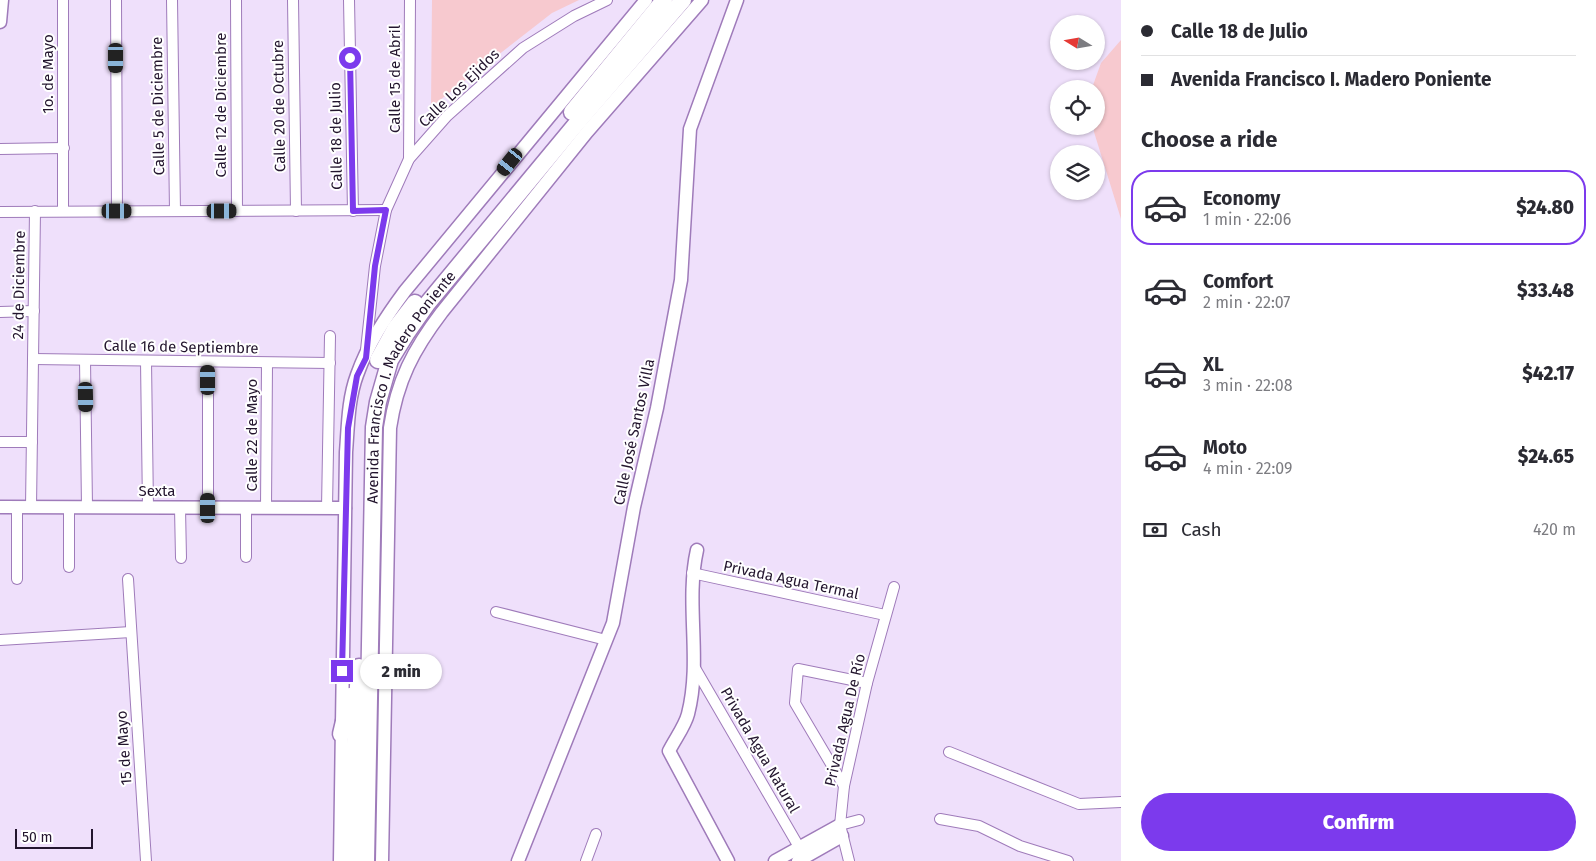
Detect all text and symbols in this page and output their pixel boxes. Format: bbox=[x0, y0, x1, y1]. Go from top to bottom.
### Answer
north arrow bbox=[1050, 15, 1105, 70]
map controls bbox=[1050, 15, 1105, 200]
text: Calle 18 de Julio bbox=[1171, 20, 1308, 43]
street label: Calle 15 de Abril bbox=[386, 24, 404, 133]
street label: Calle 12 de Diciembre bbox=[212, 33, 230, 177]
street label: 1o. de Mayo bbox=[39, 34, 57, 114]
street label: Calle 5 de Diciembre bbox=[148, 37, 168, 175]
street label: Calle 20 de Octubre bbox=[269, 40, 289, 172]
car bbox=[108, 43, 123, 73]
street label: Calle Los Ejidos bbox=[415, 45, 503, 131]
route start bbox=[339, 47, 361, 69]
text: Avenida Francisco I. Madero Poniente bbox=[1171, 68, 1492, 91]
button: locate bbox=[1050, 80, 1105, 135]
street label: Calle 18 de Julio bbox=[326, 82, 346, 190]
text: Choose a ride bbox=[1141, 126, 1277, 153]
button: layers bbox=[1050, 145, 1105, 200]
car bbox=[494, 146, 525, 178]
icon: car bbox=[1143, 185, 1188, 230]
text: Economy bbox=[1203, 187, 1280, 210]
text: $24.80 bbox=[1516, 196, 1574, 219]
car bbox=[102, 204, 132, 219]
car bbox=[207, 204, 237, 219]
text: 1 min · 22:06 bbox=[1203, 210, 1291, 229]
street label: 24 de Diciembre bbox=[9, 230, 29, 340]
street label: Avenida Francisco I. Madero Poniente bbox=[364, 267, 460, 504]
icon: car bbox=[1143, 268, 1188, 313]
text: Comfort bbox=[1203, 270, 1273, 293]
text: $33.48 bbox=[1517, 279, 1574, 302]
text: 2 min · 22:07 bbox=[1203, 293, 1290, 312]
street label: Calle 16 de Septiembre bbox=[103, 337, 259, 357]
icon: car bbox=[1143, 351, 1188, 396]
text: XL bbox=[1203, 353, 1224, 376]
street label: Calle José Santos Villa bbox=[610, 357, 658, 507]
text: $42.17 bbox=[1522, 362, 1574, 385]
car bbox=[200, 365, 215, 395]
text: 3 min · 22:08 bbox=[1203, 376, 1293, 395]
street label: Calle 22 de Mayo bbox=[243, 379, 261, 491]
car bbox=[78, 382, 93, 412]
icon: car bbox=[1143, 434, 1188, 479]
text: Moto bbox=[1203, 436, 1247, 459]
text: $24.65 bbox=[1518, 445, 1574, 468]
text: 4 min · 22:09 bbox=[1203, 459, 1293, 478]
street label: Sexta bbox=[139, 482, 175, 500]
car bbox=[200, 493, 215, 523]
icon: cash bbox=[1141, 516, 1169, 544]
text: Cash bbox=[1181, 518, 1222, 541]
text: 420 m bbox=[1533, 520, 1576, 539]
street label: Privada Agua Termal bbox=[722, 557, 861, 603]
street label: Privada Agua De Río bbox=[821, 652, 869, 788]
callout: 2 min bbox=[360, 654, 442, 688]
route end bbox=[331, 660, 353, 682]
text: 2 min bbox=[381, 662, 421, 681]
street label: Privada Agua Natural bbox=[717, 684, 804, 817]
street label: 15 de Mayo bbox=[112, 710, 136, 786]
button: Confirm bbox=[1141, 793, 1576, 851]
scale bar bbox=[15, 826, 92, 849]
text: 50 m bbox=[22, 829, 53, 846]

